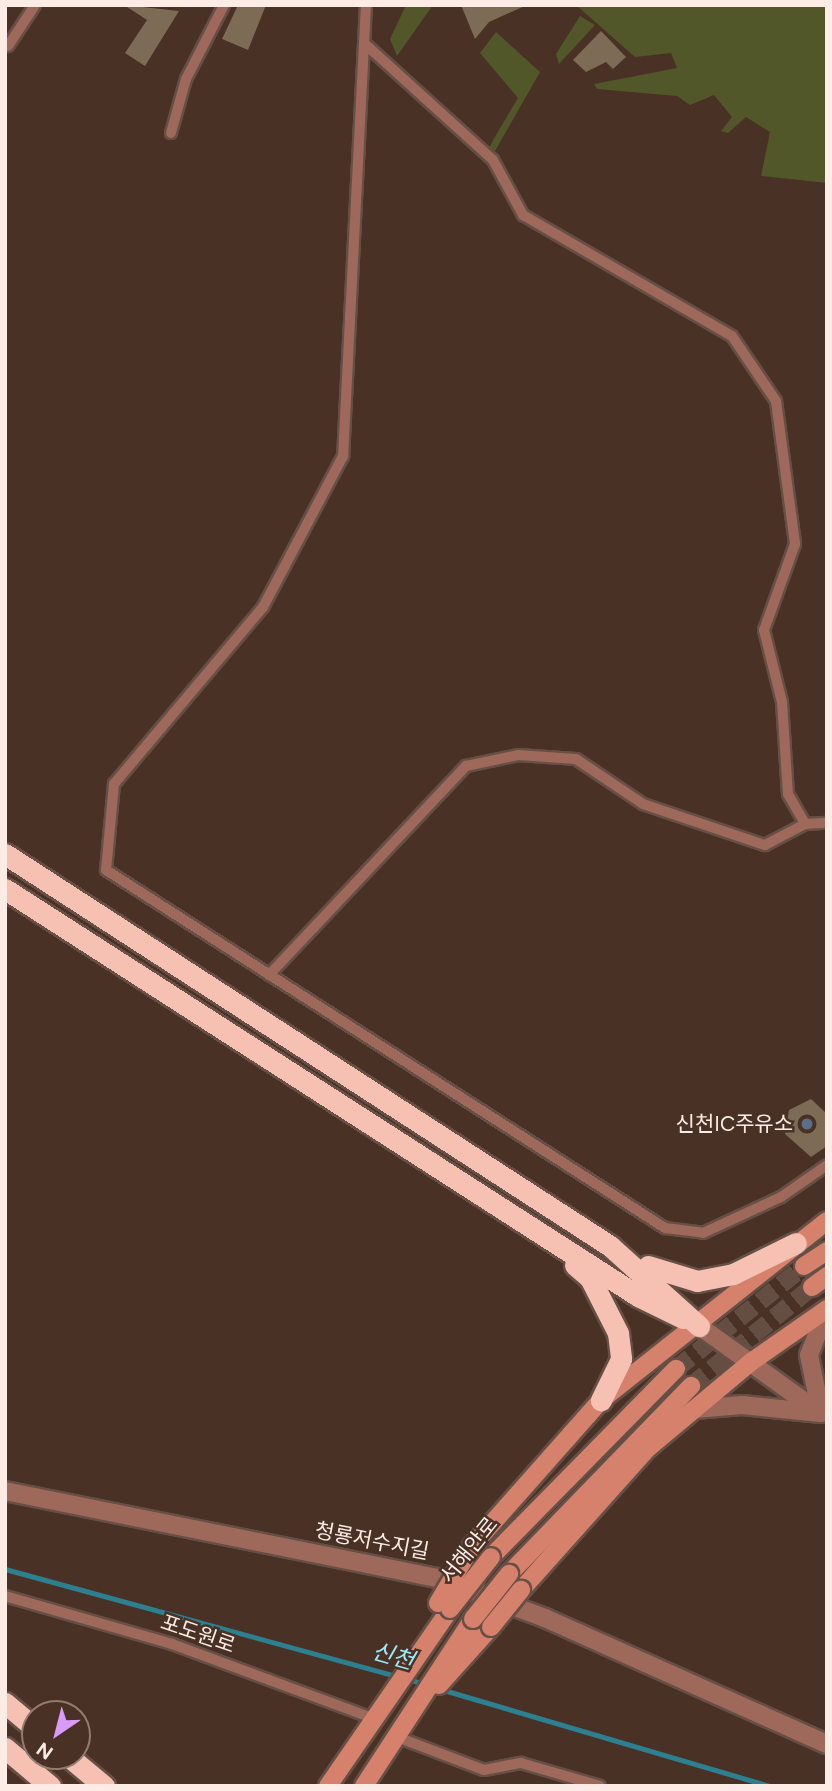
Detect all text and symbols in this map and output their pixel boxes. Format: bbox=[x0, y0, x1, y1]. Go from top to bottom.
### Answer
place label: 신천IC주유소 bbox=[676, 1111, 793, 1137]
marker: 신천IC주유소 bbox=[799, 1116, 815, 1132]
street label: 서해안로 bbox=[435, 1512, 503, 1588]
street label: 청룡저수지길 bbox=[313, 1518, 431, 1564]
street label: 포도원로 bbox=[157, 1610, 239, 1658]
water label: 신천 bbox=[369, 1637, 417, 1675]
north arrow bbox=[21, 1700, 91, 1770]
text: N bbox=[32, 1737, 57, 1765]

